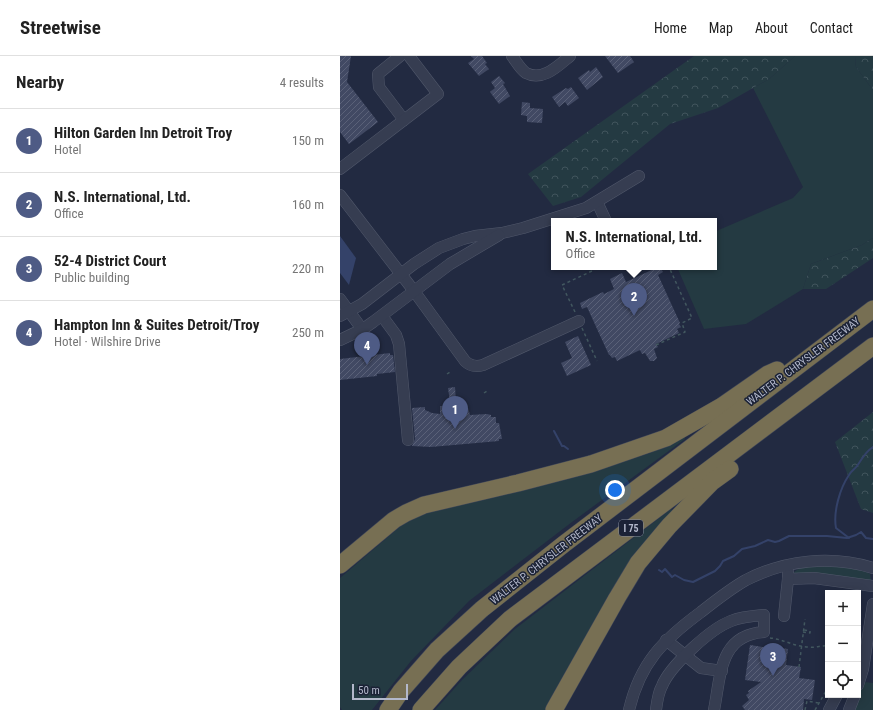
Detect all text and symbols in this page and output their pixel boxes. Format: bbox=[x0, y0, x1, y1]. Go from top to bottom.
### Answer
text: Streetwise bbox=[20, 16, 101, 39]
text: Home bbox=[654, 20, 687, 36]
text: Map bbox=[709, 20, 733, 36]
text: About bbox=[755, 20, 788, 36]
text: Contact bbox=[810, 20, 853, 36]
text: Nearby bbox=[16, 72, 64, 92]
text: 4 results bbox=[280, 75, 324, 90]
text: Hilton Garden Inn Detroit Troy bbox=[54, 124, 232, 142]
text: 1 bbox=[26, 133, 32, 148]
text: 150 m bbox=[292, 133, 324, 148]
text: Hotel bbox=[54, 142, 82, 157]
text: N.S. International, Ltd. bbox=[54, 188, 191, 206]
text: 2 bbox=[26, 197, 32, 212]
text: 160 m bbox=[292, 197, 324, 212]
text: Office bbox=[54, 206, 84, 221]
popup bbox=[551, 218, 717, 270]
text: N.S. International, Ltd. bbox=[566, 228, 702, 246]
text: Office bbox=[566, 246, 595, 261]
text: 52-4 District Court bbox=[54, 252, 166, 270]
text: 3 bbox=[26, 261, 32, 276]
text: 220 m bbox=[292, 261, 324, 276]
text: Public building bbox=[54, 270, 130, 285]
pin: 2 bbox=[621, 283, 647, 316]
street label: WALTER P. CHRYSLER FREEWAY bbox=[744, 314, 863, 408]
text: Hampton Inn & Suites Detroit/Troy bbox=[54, 316, 259, 334]
text: 4 bbox=[26, 325, 32, 340]
text: 250 m bbox=[292, 325, 324, 340]
pin: 4 bbox=[354, 332, 380, 365]
text: Hotel · Wilshire Drive bbox=[54, 334, 161, 349]
pin: 1 bbox=[442, 396, 468, 429]
your location bbox=[605, 480, 625, 500]
street label: WALTER P. CHRYSLER FREEWAY bbox=[488, 511, 605, 607]
road number: I 75 bbox=[619, 520, 643, 536]
map controls bbox=[825, 590, 861, 698]
button: + bbox=[825, 590, 861, 626]
button: − bbox=[825, 626, 861, 662]
pin: 3 bbox=[760, 643, 786, 676]
button: locate bbox=[825, 662, 861, 698]
scale bar bbox=[352, 682, 408, 701]
text: 50 m bbox=[358, 684, 380, 697]

